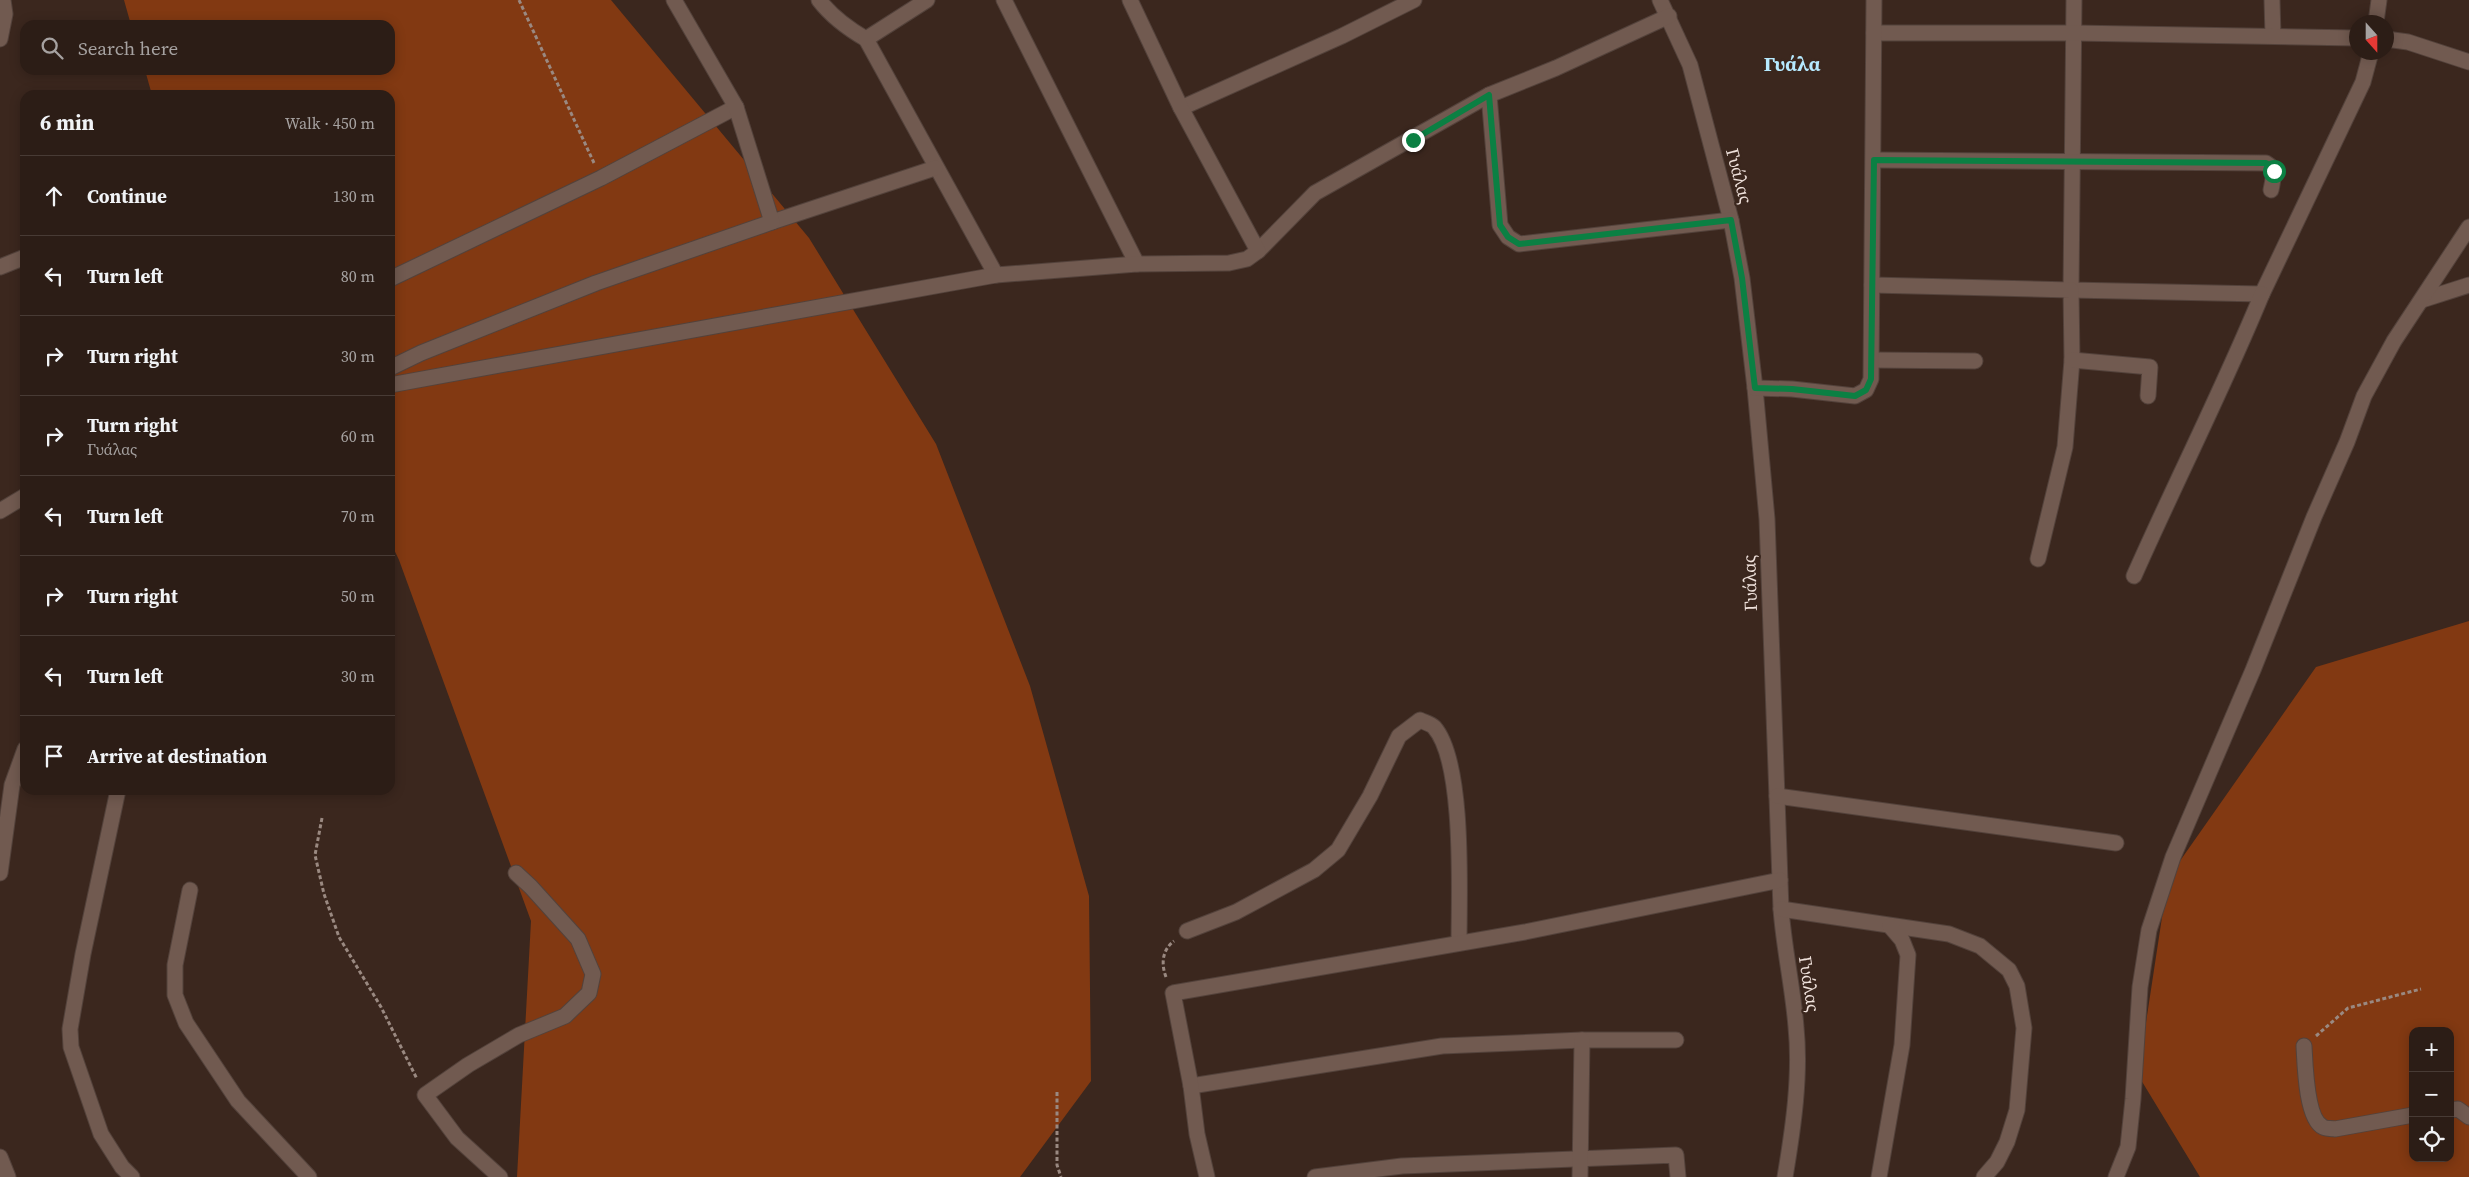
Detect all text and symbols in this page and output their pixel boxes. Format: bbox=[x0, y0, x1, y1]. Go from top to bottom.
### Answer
north arrow bbox=[2349, 15, 2394, 60]
search box bbox=[20, 20, 395, 75]
icon: search bbox=[38, 34, 66, 62]
text: Search here bbox=[78, 35, 178, 61]
district label: Γυάλα bbox=[1764, 50, 1821, 78]
text: 6 min bbox=[40, 108, 95, 137]
text: Walk · 450 m bbox=[285, 112, 375, 134]
route end bbox=[1402, 129, 1425, 152]
street label: Γυάλας bbox=[1720, 145, 1759, 206]
route start bbox=[2263, 160, 2286, 183]
icon: ahead bbox=[40, 182, 68, 210]
text: Continue bbox=[87, 183, 167, 209]
text: 130 m bbox=[333, 185, 375, 207]
icon: left bbox=[40, 262, 68, 290]
text: Turn left bbox=[87, 263, 163, 289]
text: 80 m bbox=[341, 265, 375, 287]
icon: right bbox=[40, 342, 68, 370]
text: Turn right bbox=[87, 343, 178, 369]
text: 30 m bbox=[341, 345, 375, 367]
text: Turn right bbox=[87, 412, 178, 438]
icon: right bbox=[40, 422, 68, 450]
text: 60 m bbox=[341, 425, 375, 447]
text: Γυάλας bbox=[87, 438, 137, 460]
icon: left bbox=[40, 502, 68, 530]
text: Turn left bbox=[87, 503, 163, 529]
text: 70 m bbox=[341, 505, 375, 527]
street label: Γυάλας bbox=[1736, 554, 1763, 612]
icon: right bbox=[40, 582, 68, 610]
text: Turn right bbox=[87, 583, 178, 609]
text: 50 m bbox=[341, 585, 375, 607]
icon: left bbox=[40, 662, 68, 690]
text: Turn left bbox=[87, 663, 163, 689]
text: 30 m bbox=[341, 665, 375, 687]
icon: arrive bbox=[40, 742, 68, 770]
text: Arrive at destination bbox=[87, 743, 267, 769]
street label: Γυάλας bbox=[1793, 954, 1826, 1014]
map controls bbox=[2409, 1027, 2454, 1162]
button: + bbox=[2409, 1027, 2454, 1072]
button: − bbox=[2409, 1072, 2454, 1117]
button: locate bbox=[2409, 1117, 2454, 1162]

